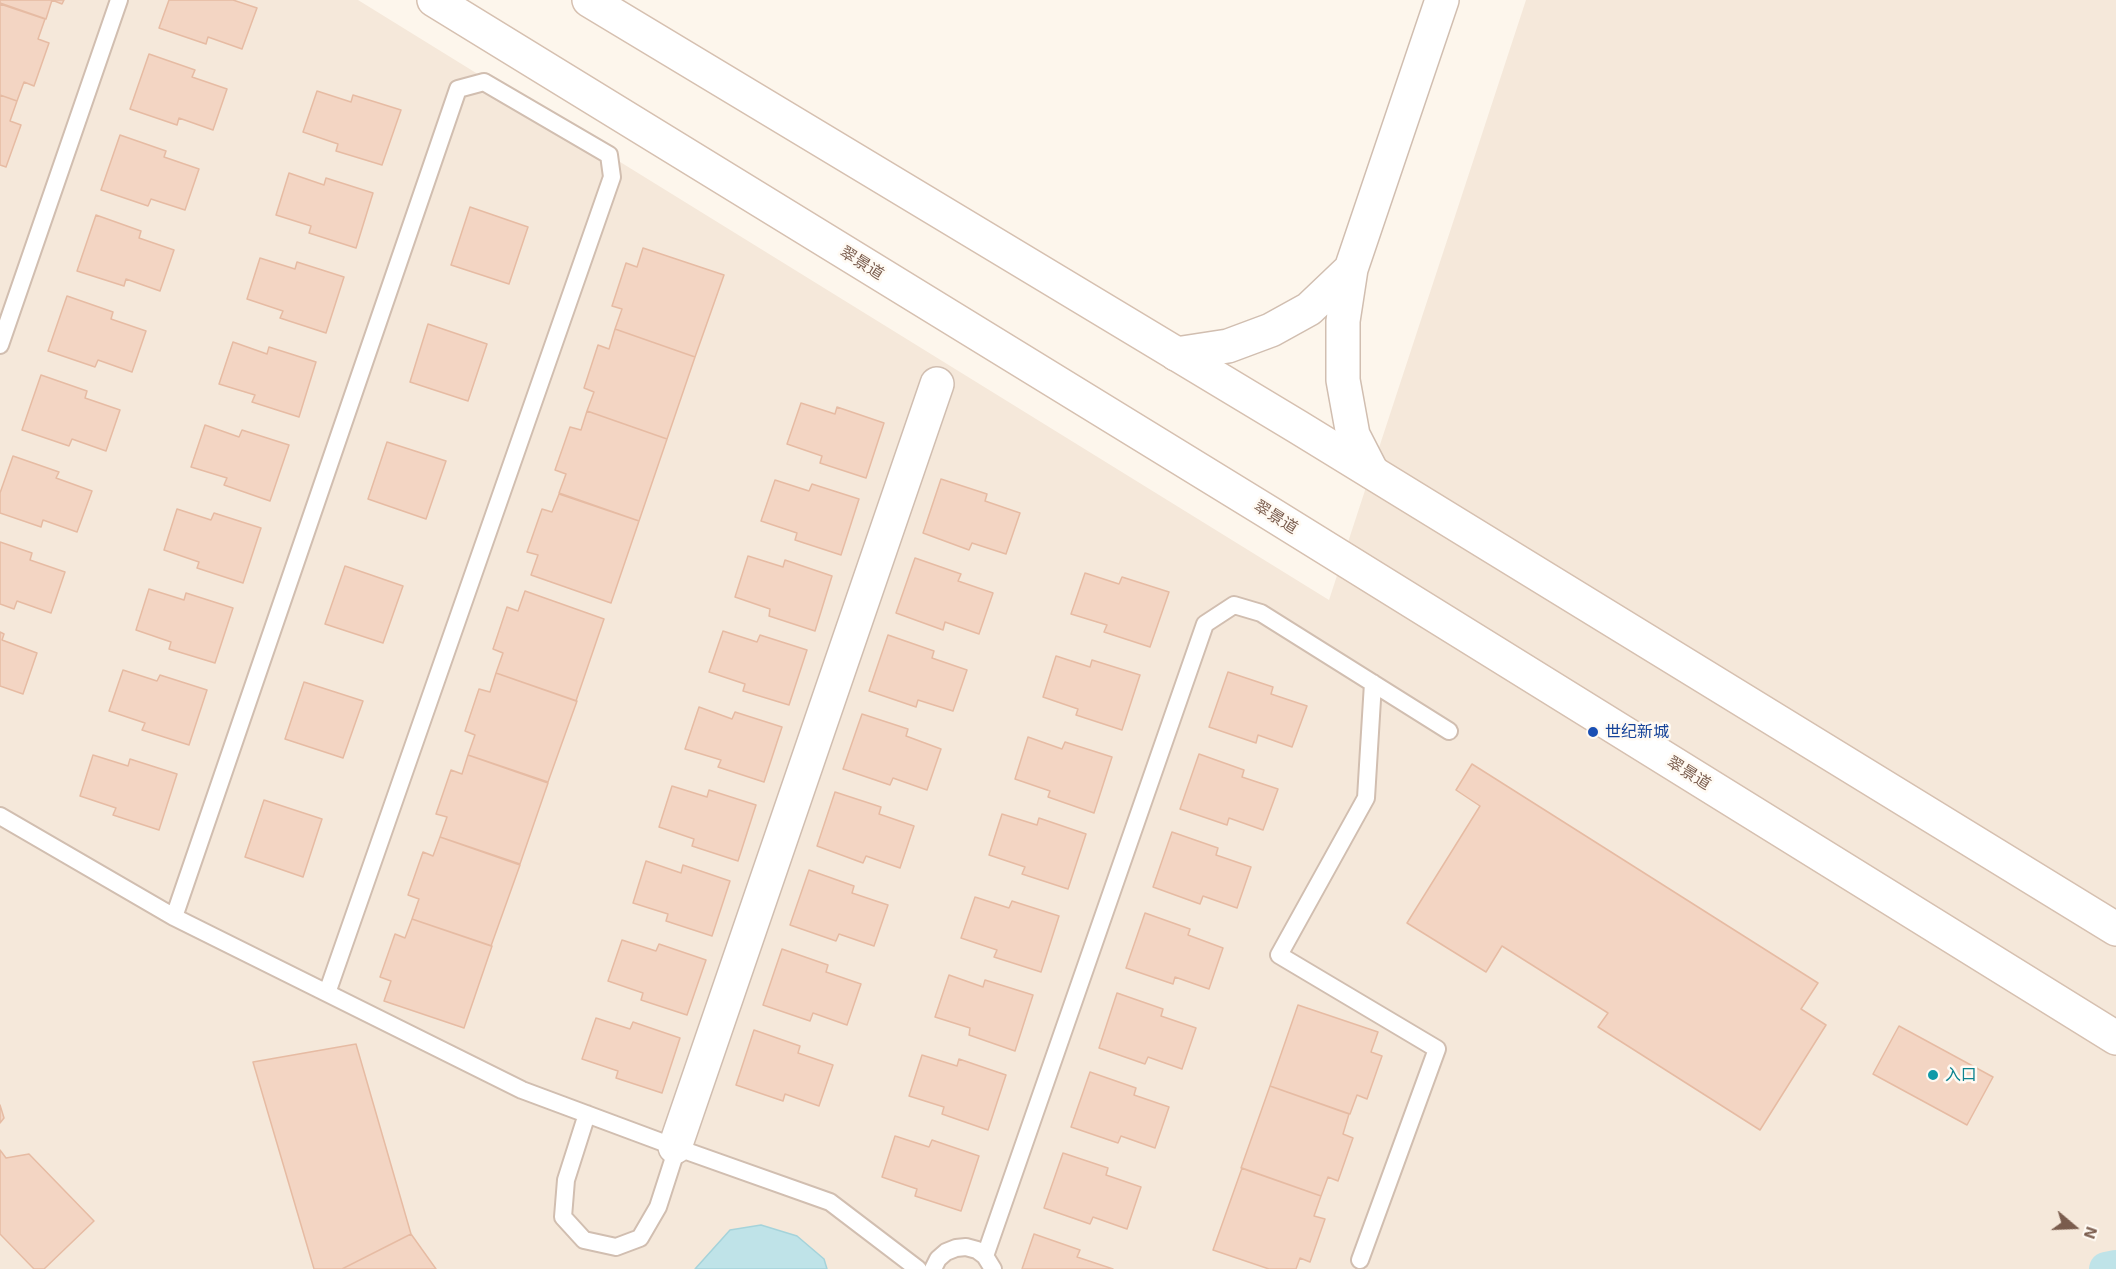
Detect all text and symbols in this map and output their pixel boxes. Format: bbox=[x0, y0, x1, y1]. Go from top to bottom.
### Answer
street label: 翠景道 bbox=[837, 242, 887, 284]
street label: 翠景道 bbox=[1251, 496, 1301, 538]
place label: 世纪新城 bbox=[1605, 722, 1669, 742]
marker: 世纪新城 bbox=[1586, 725, 1600, 739]
street label: 翠景道 bbox=[1664, 752, 1714, 794]
place label: 入口 bbox=[1945, 1065, 1977, 1085]
marker: 入口 bbox=[1926, 1068, 1940, 1082]
north arrow bbox=[2044, 1197, 2104, 1257]
text: N bbox=[2081, 1224, 2102, 1242]

